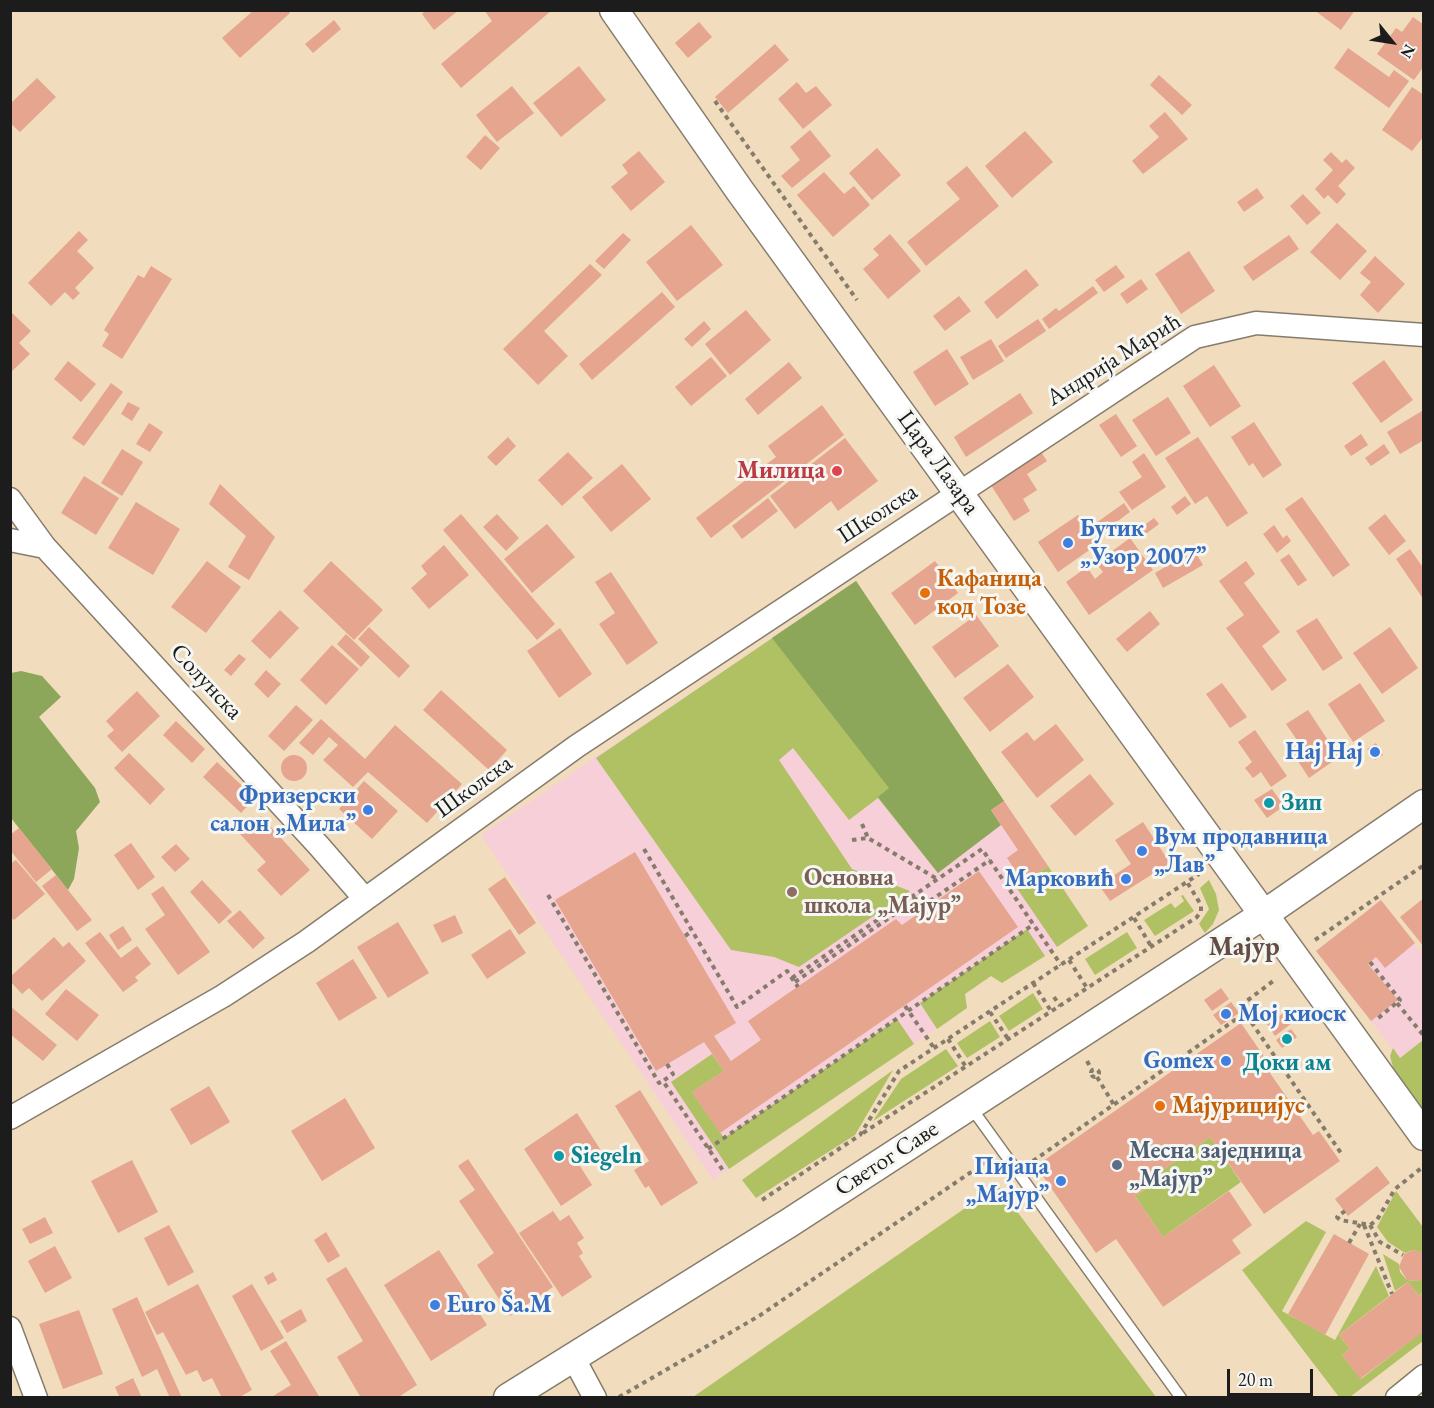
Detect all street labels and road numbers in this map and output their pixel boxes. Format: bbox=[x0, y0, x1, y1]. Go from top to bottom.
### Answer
street label: Андрија Марић bbox=[1041, 307, 1187, 413]
street label: Цара Лазара bbox=[891, 405, 985, 521]
street label: Школска bbox=[833, 478, 923, 550]
street label: Солунска bbox=[164, 638, 248, 726]
street label: Школска bbox=[430, 749, 518, 825]
street label: Светог Саве bbox=[830, 1115, 944, 1203]

